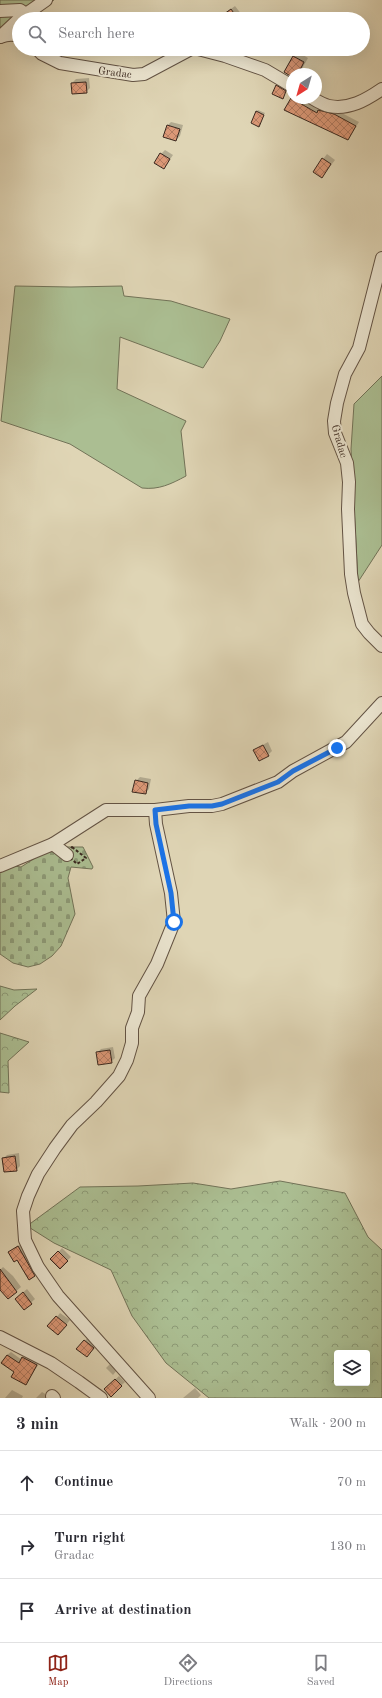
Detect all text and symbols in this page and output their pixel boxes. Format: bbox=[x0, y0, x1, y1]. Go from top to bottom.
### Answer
search box bbox=[12, 12, 370, 56]
icon: search bbox=[26, 23, 48, 45]
text: Search here bbox=[58, 27, 135, 42]
street label: Gradac bbox=[97, 66, 132, 81]
north arrow bbox=[286, 68, 322, 104]
street label: Gradac bbox=[329, 424, 349, 459]
route end bbox=[328, 739, 346, 757]
route start bbox=[165, 913, 183, 931]
map controls bbox=[334, 1350, 370, 1386]
button: layers bbox=[334, 1350, 370, 1386]
text: 3 min bbox=[16, 1416, 59, 1433]
text: Walk · 200 m bbox=[289, 1417, 366, 1430]
icon: ahead bbox=[16, 1472, 38, 1494]
text: Continue bbox=[54, 1475, 113, 1490]
text: 70 m bbox=[337, 1476, 366, 1489]
text: Turn right bbox=[54, 1531, 125, 1546]
icon: right bbox=[16, 1536, 38, 1558]
text: 130 m bbox=[329, 1540, 366, 1553]
text: Gradac bbox=[54, 1549, 94, 1562]
icon: arrive bbox=[16, 1600, 38, 1622]
text: Arrive at destination bbox=[54, 1603, 192, 1618]
tab: Map bbox=[47, 1652, 69, 1690]
tab: Directions bbox=[164, 1652, 212, 1690]
tab: Saved bbox=[307, 1652, 335, 1690]

